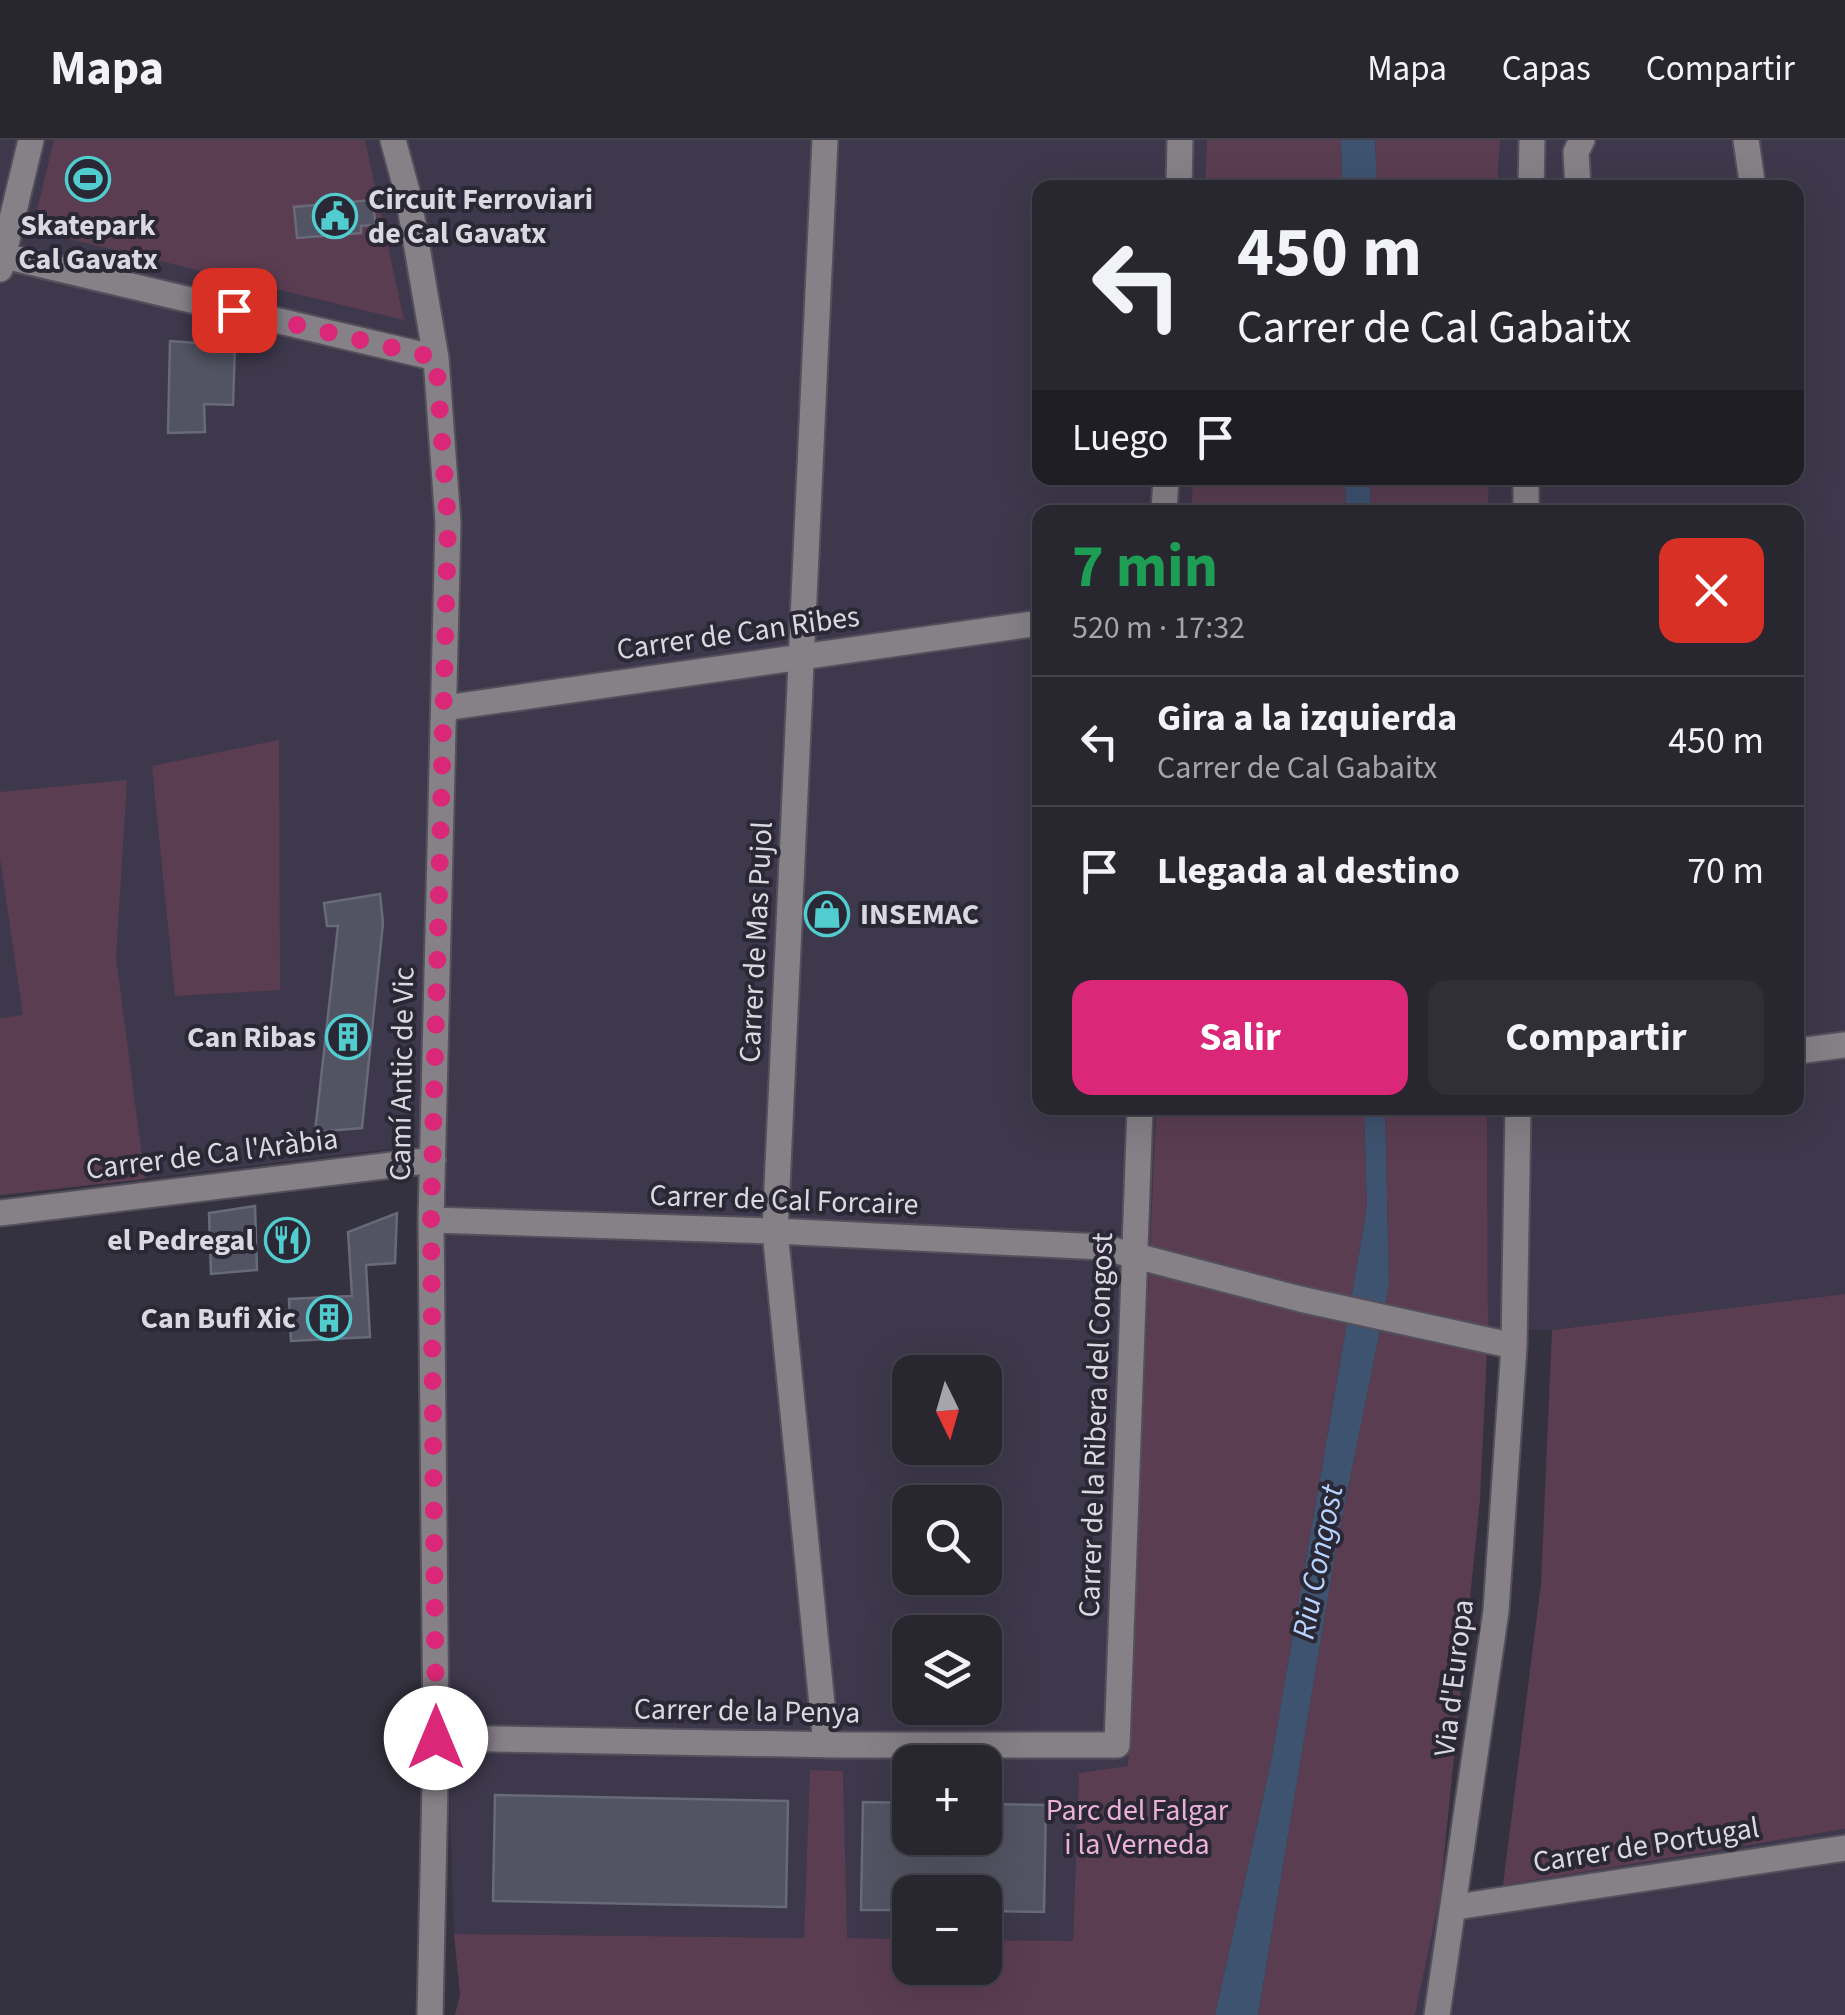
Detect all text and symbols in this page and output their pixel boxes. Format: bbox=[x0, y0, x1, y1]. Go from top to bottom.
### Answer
text: Mapa bbox=[50, 35, 164, 103]
text: Mapa bbox=[1367, 44, 1447, 94]
text: Capas bbox=[1502, 44, 1591, 94]
text: Compartir bbox=[1646, 44, 1795, 94]
sports icon: Skatepark Cal Gavatx bbox=[65, 156, 111, 202]
place label: Circuit Ferroviari de Cal Gavatx bbox=[368, 178, 593, 255]
public building icon: Circuit Ferroviari de Cal Gavatx bbox=[312, 193, 358, 239]
text: 450 m bbox=[1237, 203, 1422, 303]
place label: Skatepark Cal Gavatx bbox=[18, 204, 158, 281]
icon: left bbox=[1072, 220, 1202, 350]
pin bbox=[192, 268, 277, 353]
icon: arrive bbox=[207, 283, 262, 338]
text: Carrer de Cal Gabaitx bbox=[1237, 296, 1631, 360]
icon: arrive bbox=[1188, 410, 1243, 465]
text: Luego bbox=[1072, 411, 1168, 465]
text: 7 min bbox=[1072, 525, 1218, 610]
button: close bbox=[1659, 538, 1764, 643]
street label: Carrer de Can Ribes bbox=[614, 595, 862, 671]
text: 520 m · 17:32 bbox=[1072, 605, 1245, 651]
text: Gira a la izquierda bbox=[1157, 691, 1457, 745]
icon: left bbox=[1072, 714, 1127, 769]
text: 450 m bbox=[1668, 714, 1764, 768]
text: Carrer de Cal Gabaitx bbox=[1157, 745, 1437, 791]
street label: Carrer de Mas Pujol bbox=[728, 820, 784, 1064]
icon: arrive bbox=[1072, 844, 1127, 899]
text: Llegada al destino bbox=[1157, 844, 1460, 898]
text: 70 m bbox=[1687, 844, 1764, 898]
shop icon: INSEMAC bbox=[804, 891, 850, 937]
place label: INSEMAC bbox=[860, 893, 979, 936]
street label: Camí Antic de Vic bbox=[379, 966, 425, 1182]
button: Salir bbox=[1072, 980, 1408, 1095]
button: Compartir bbox=[1428, 980, 1764, 1095]
building icon: Can Ribas bbox=[325, 1014, 371, 1060]
place label: Can Ribas bbox=[187, 1016, 316, 1059]
street label: Carrer de Ca l'Aràbia bbox=[84, 1117, 340, 1191]
street label: Carrer de Cal Forcaire bbox=[649, 1174, 919, 1226]
restaurant icon: el Pedregal bbox=[264, 1217, 310, 1263]
place label: el Pedregal bbox=[107, 1219, 254, 1262]
street label: Carrer de la Ribera del Congost bbox=[1068, 1232, 1124, 1618]
building icon: Can Bufi Xic bbox=[306, 1295, 352, 1341]
place label: Can Bufi Xic bbox=[141, 1297, 296, 1340]
north arrow bbox=[892, 1355, 1002, 1465]
map controls bbox=[892, 1355, 1002, 1985]
water label: Riu Congost bbox=[1281, 1479, 1356, 1643]
button: search bbox=[892, 1485, 1002, 1595]
street label: Via d'Europa bbox=[1423, 1597, 1485, 1759]
button: layers bbox=[892, 1615, 1002, 1725]
position arrow bbox=[384, 1686, 488, 1790]
street label: Carrer de la Penya bbox=[633, 1688, 861, 1734]
button: + bbox=[892, 1745, 1002, 1855]
park label: Parc del Falgar i la Verneda bbox=[1046, 1789, 1229, 1866]
street label: Carrer de Portugal bbox=[1530, 1806, 1762, 1884]
button: − bbox=[892, 1875, 1002, 1985]

